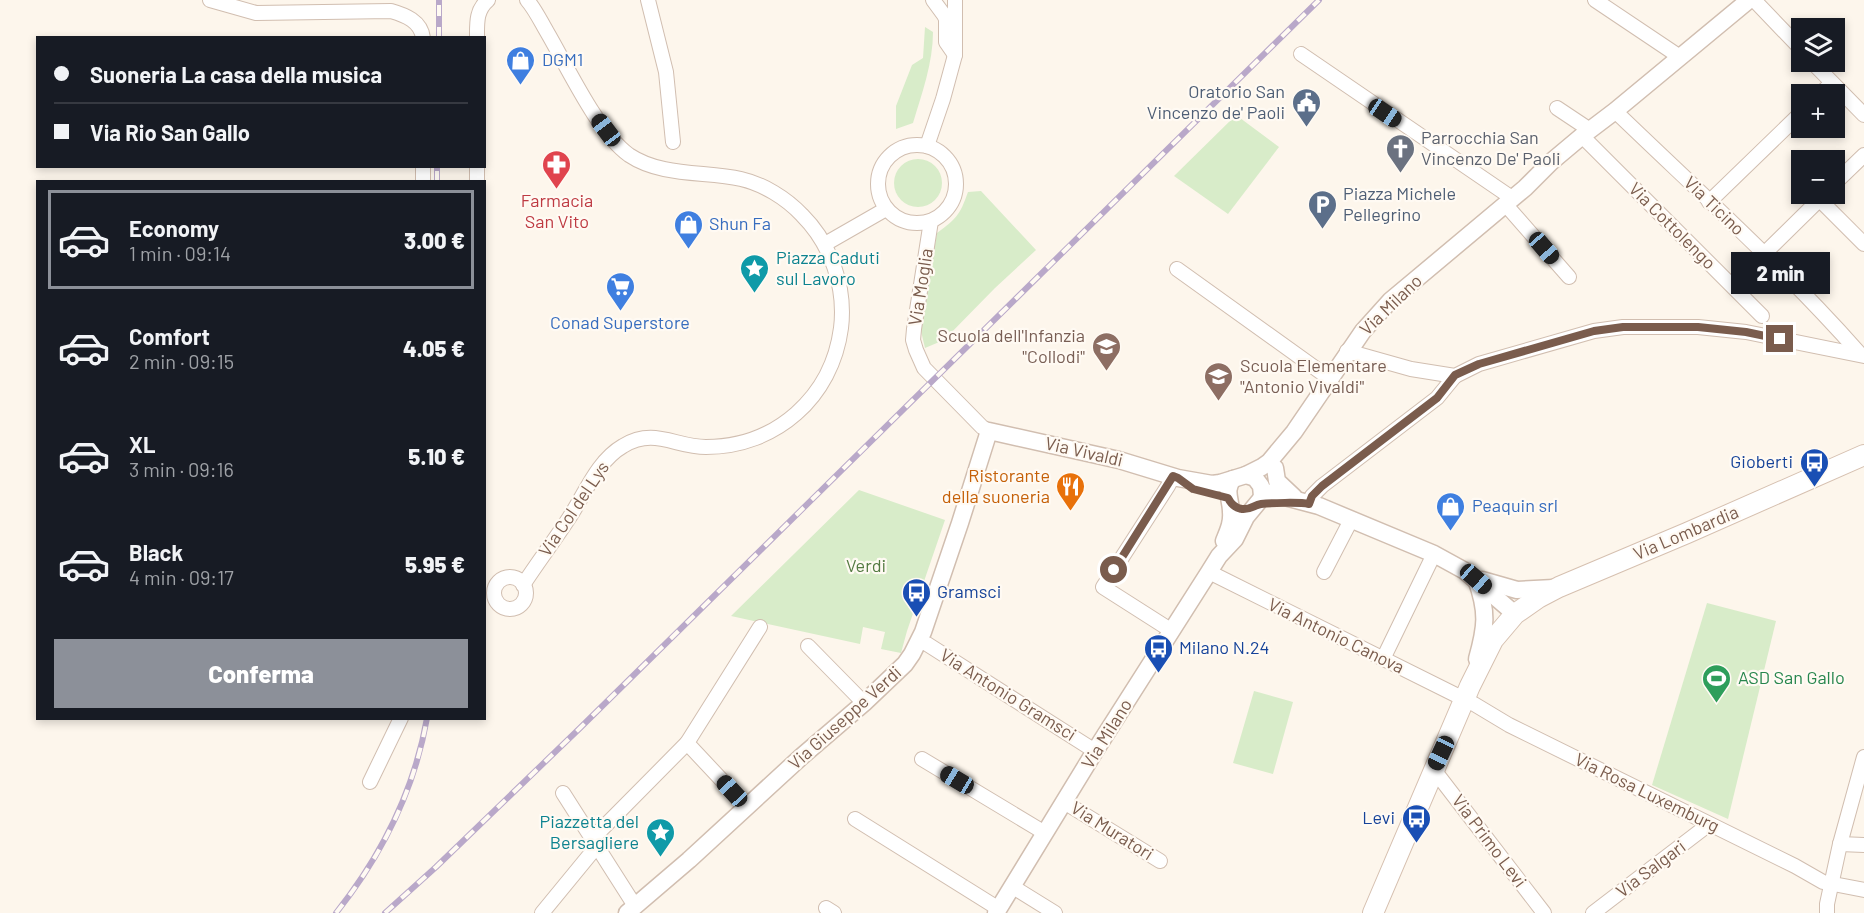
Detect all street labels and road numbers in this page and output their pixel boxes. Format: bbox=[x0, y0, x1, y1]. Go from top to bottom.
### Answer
street label: Via Ticino bbox=[1680, 171, 1750, 240]
street label: Via Cottolengo bbox=[1625, 177, 1721, 273]
street label: Via Moglia bbox=[903, 246, 937, 327]
street label: Via Milano bbox=[1355, 269, 1426, 339]
street label: Via Vivaldi bbox=[1043, 431, 1125, 471]
street label: Via Col del Lys bbox=[533, 457, 613, 560]
street label: Via Lombardia bbox=[1630, 500, 1741, 564]
street label: Via Antonio Canova bbox=[1265, 593, 1408, 678]
street label: Via Antonio Gramsci bbox=[936, 643, 1081, 745]
street label: Via Giuseppe Verdi bbox=[783, 661, 905, 774]
street label: Via Milano bbox=[1076, 694, 1136, 772]
street label: Via Rosa Luxemburg bbox=[1572, 748, 1723, 837]
street label: Via Primo Levi bbox=[1448, 790, 1532, 891]
street label: Via Muratori bbox=[1067, 796, 1158, 864]
street label: Via Salgari bbox=[1611, 835, 1690, 902]

